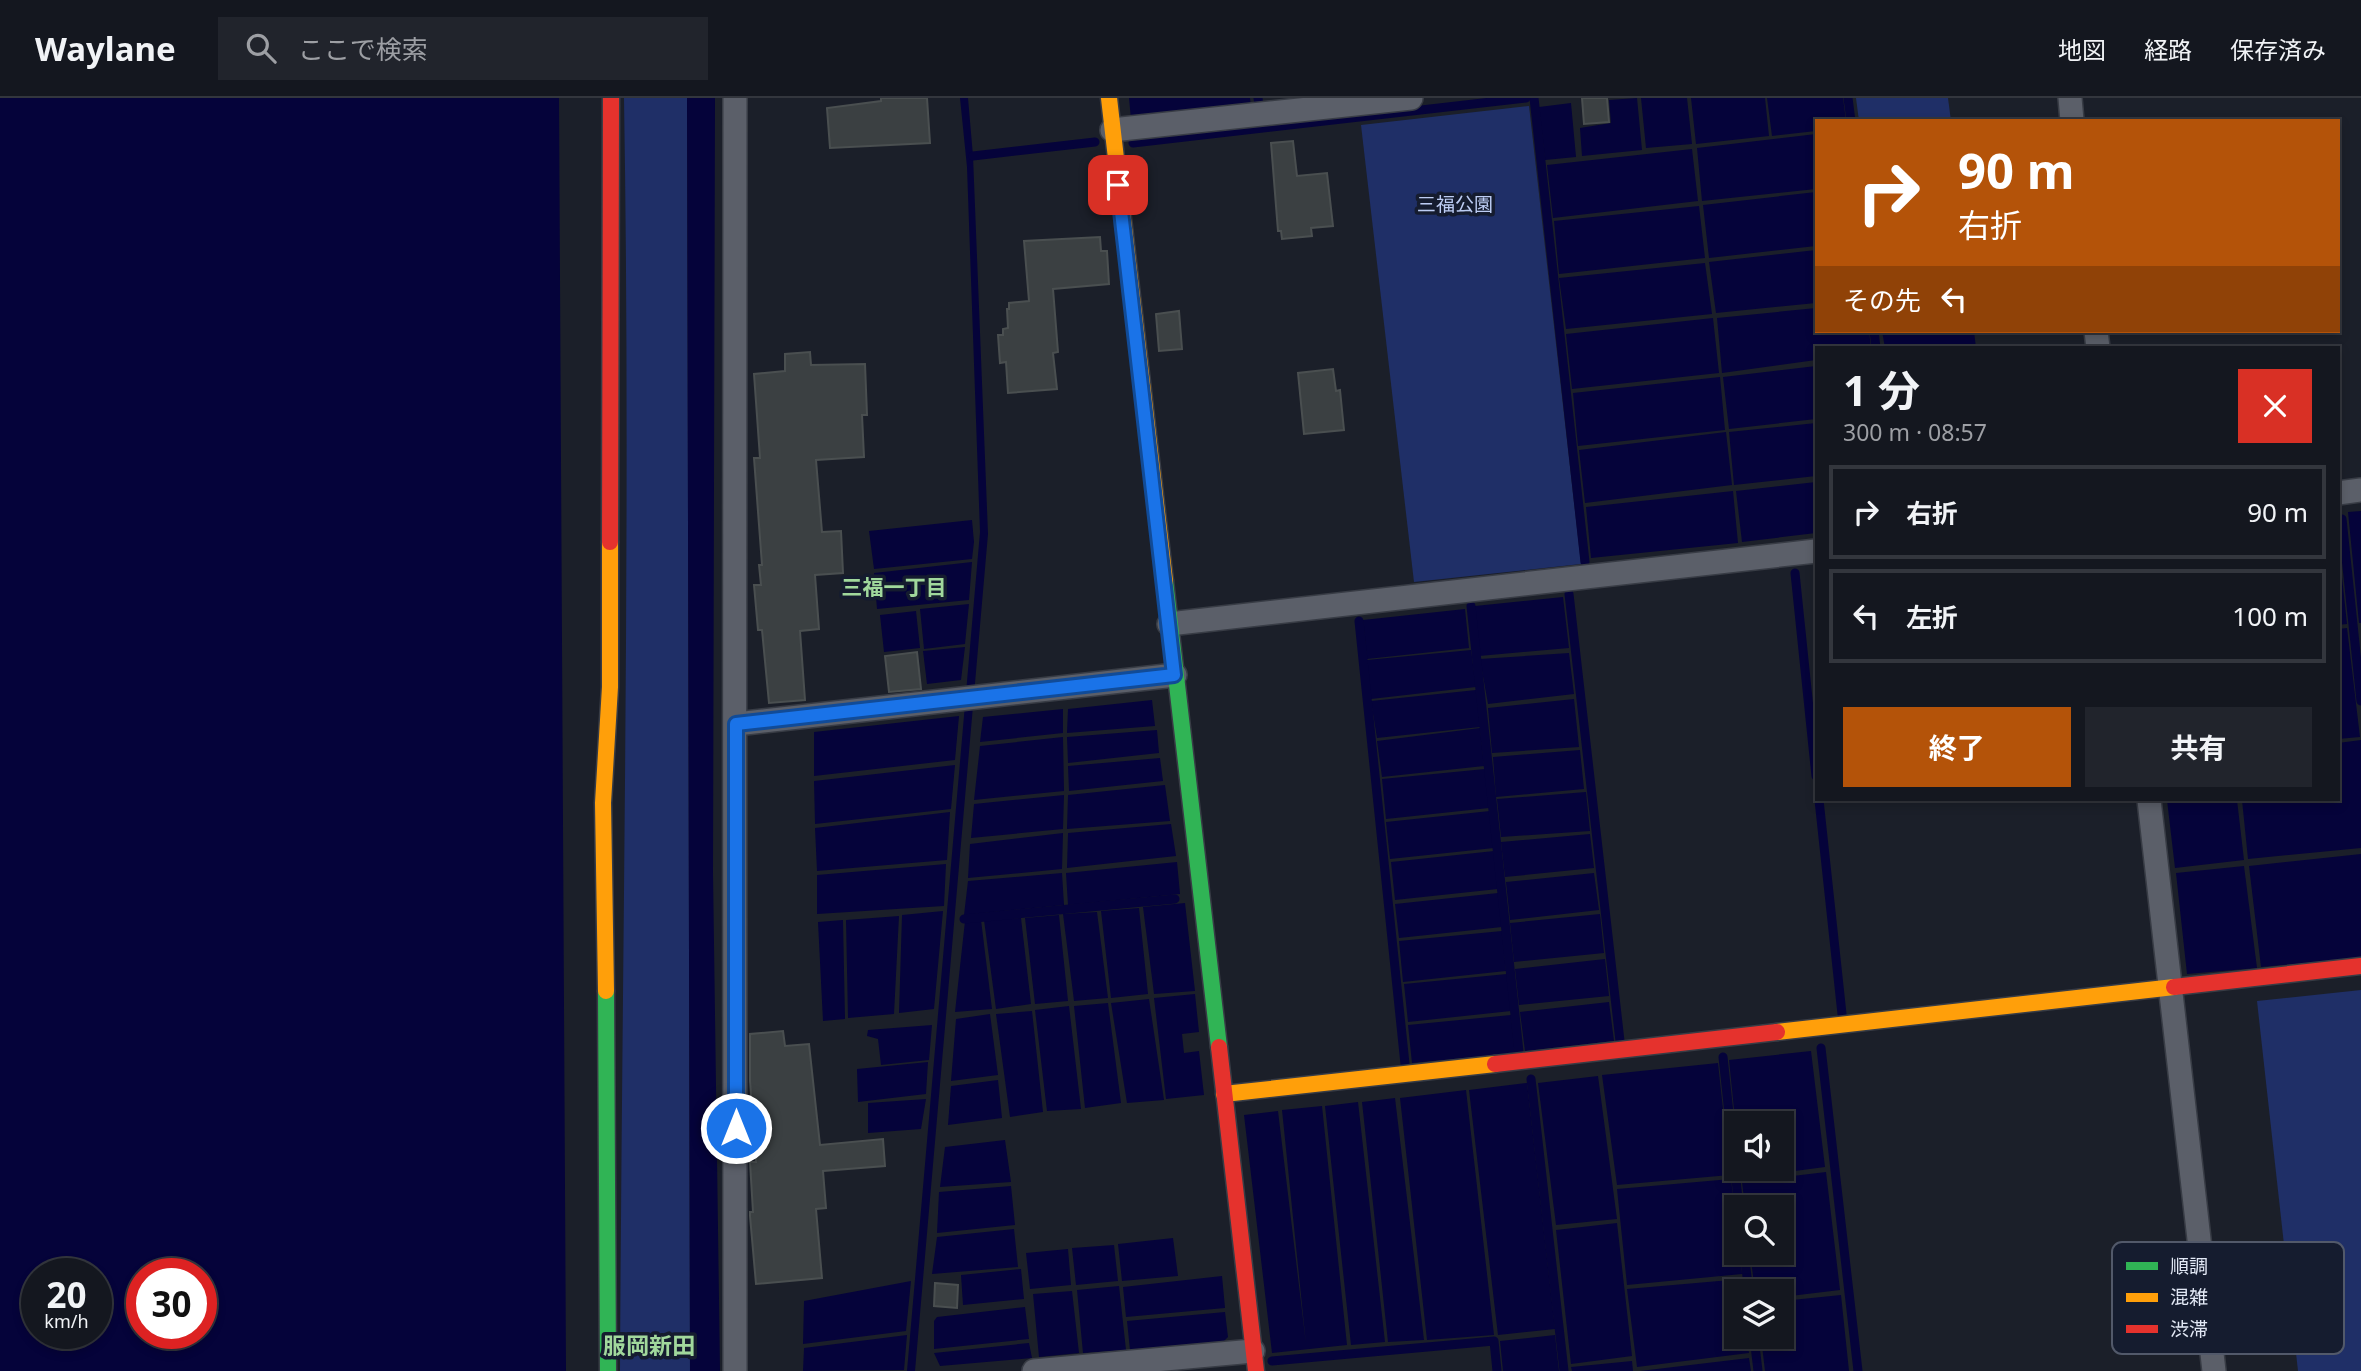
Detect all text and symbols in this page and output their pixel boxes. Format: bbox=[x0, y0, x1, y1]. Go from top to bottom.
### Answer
search box bbox=[218, 17, 708, 80]
text: Waylane bbox=[35, 26, 176, 71]
icon: search bbox=[242, 29, 280, 67]
text: ここで検索 bbox=[298, 31, 428, 67]
text: 地図 bbox=[2058, 33, 2106, 66]
text: 経路 bbox=[2144, 33, 2192, 66]
text: 保存済み bbox=[2230, 33, 2326, 66]
text: 90 m bbox=[1958, 137, 2075, 203]
icon: right bbox=[1843, 147, 1934, 238]
pin bbox=[1088, 155, 1148, 215]
icon: arrive bbox=[1099, 166, 1137, 204]
park label: 三福公園 bbox=[1417, 191, 1493, 217]
text: 右折 bbox=[1958, 203, 2022, 246]
icon: left bbox=[1935, 280, 1973, 318]
text: その先 bbox=[1843, 282, 1921, 318]
text: 1 分 bbox=[1843, 361, 1920, 418]
button: close bbox=[2238, 369, 2312, 443]
text: 300 m · 08:57 bbox=[1843, 416, 1987, 448]
icon: right bbox=[1847, 493, 1885, 531]
text: 90 m bbox=[2247, 494, 2308, 530]
text: 右折 bbox=[1906, 495, 1958, 531]
district label: 三福一丁目 bbox=[842, 573, 947, 601]
icon: left bbox=[1847, 597, 1885, 635]
text: 100 m bbox=[2232, 598, 2308, 634]
text: 左折 bbox=[1906, 599, 1958, 635]
button: 終了 bbox=[1843, 707, 2071, 787]
button: 共有 bbox=[2085, 707, 2312, 787]
position arrow bbox=[699, 1091, 773, 1165]
map controls bbox=[1724, 1111, 1794, 1349]
button: sound bbox=[1724, 1111, 1794, 1181]
button: search bbox=[1724, 1195, 1794, 1265]
legend bbox=[2112, 1242, 2344, 1354]
text: 順調 bbox=[2170, 1253, 2208, 1279]
speed limit sign: 30 bbox=[126, 1258, 217, 1349]
text: 20 bbox=[46, 1271, 87, 1318]
button: layers bbox=[1724, 1279, 1794, 1349]
text: 混雑 bbox=[2170, 1284, 2208, 1310]
text: km/h bbox=[44, 1309, 89, 1333]
text: 渋滞 bbox=[2170, 1316, 2208, 1342]
district label: 服岡新田 bbox=[603, 1329, 695, 1361]

